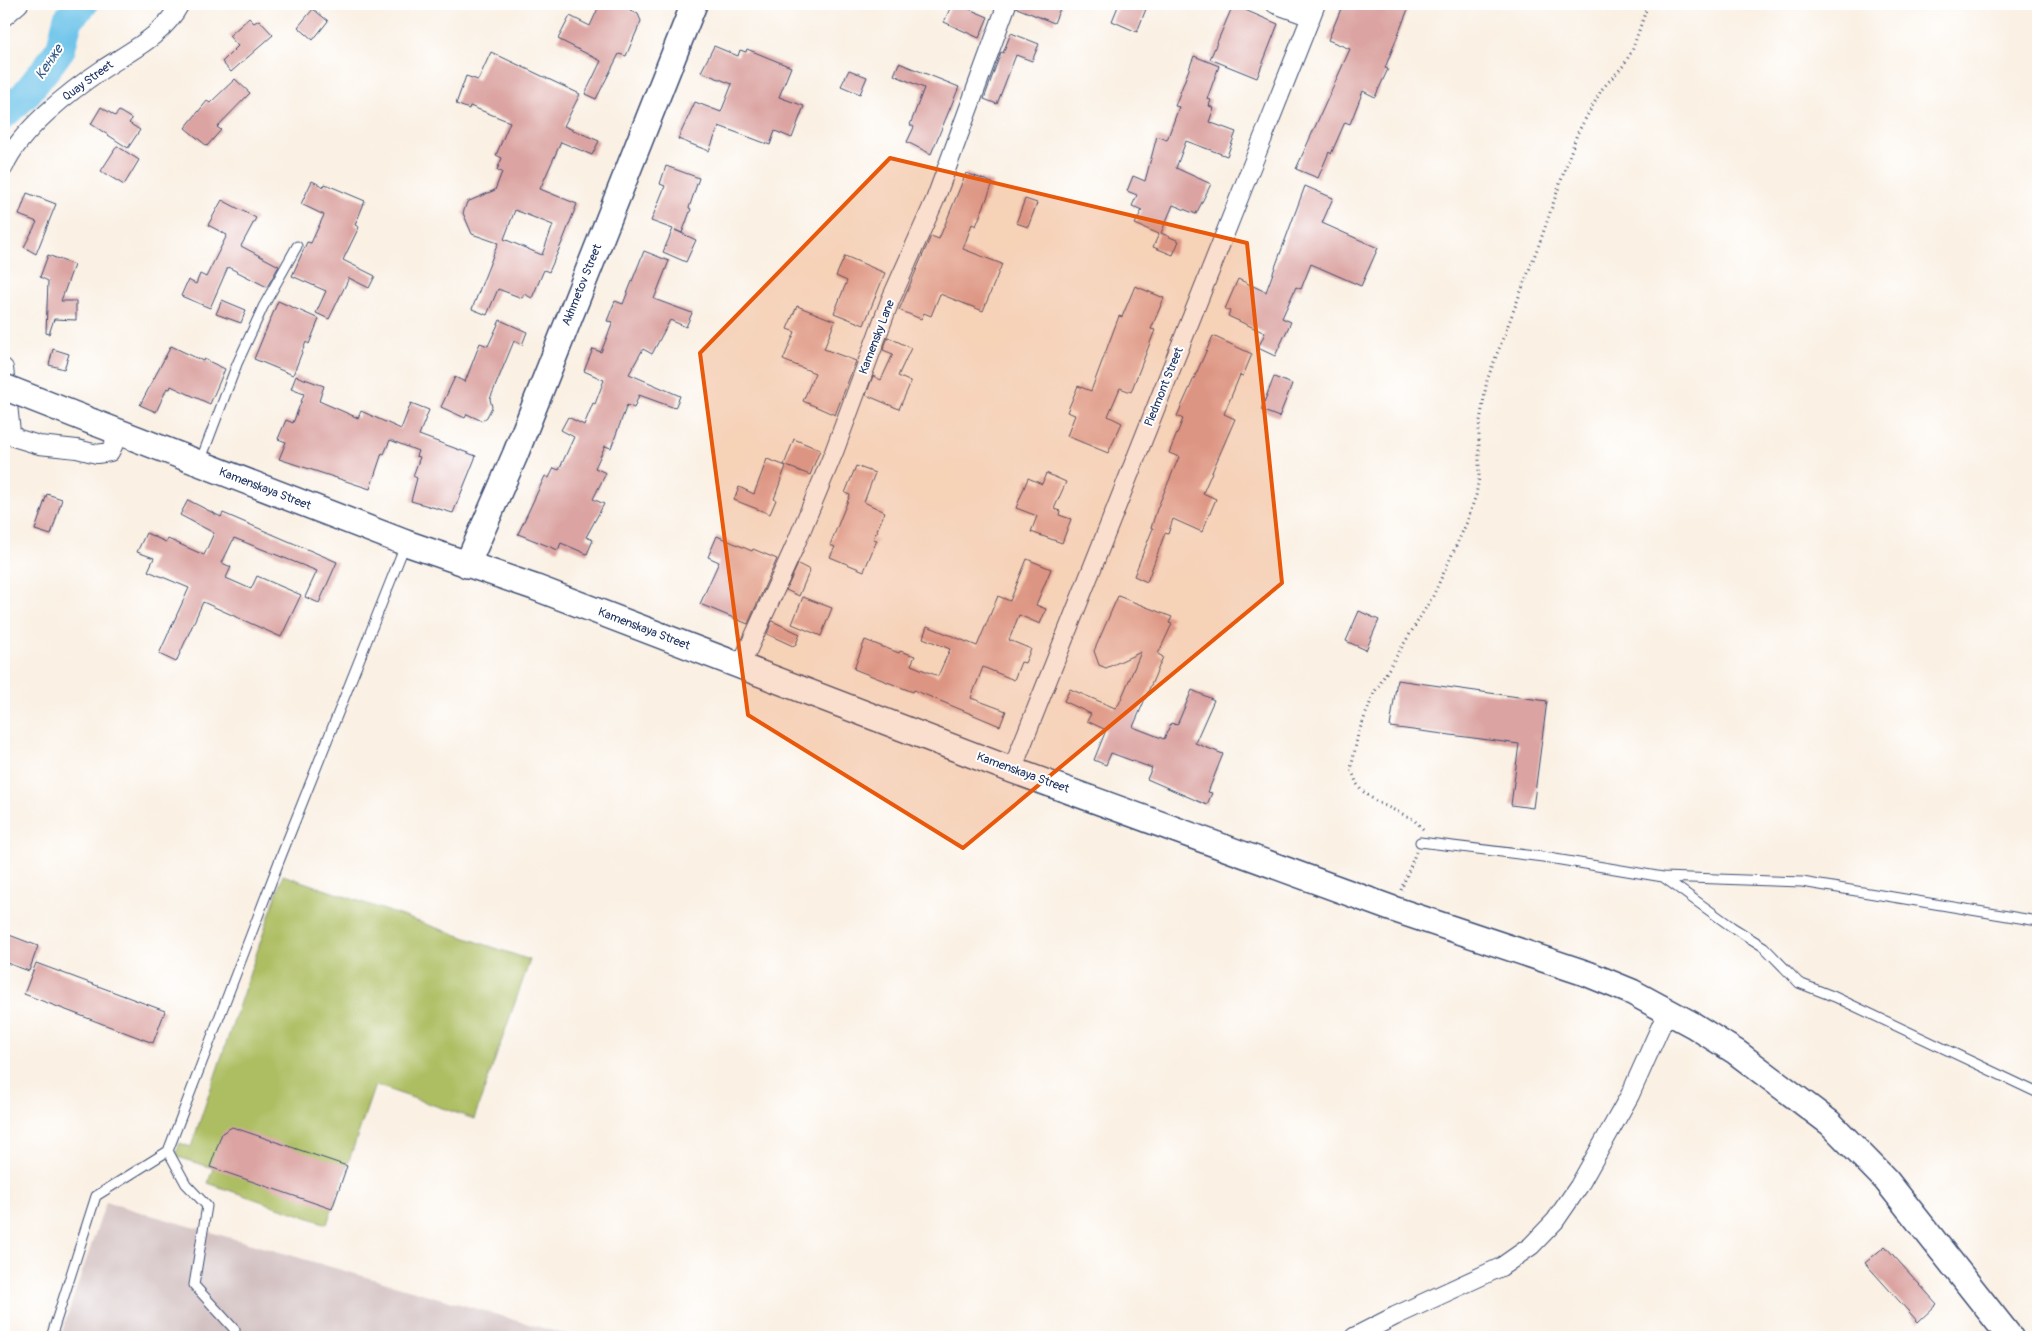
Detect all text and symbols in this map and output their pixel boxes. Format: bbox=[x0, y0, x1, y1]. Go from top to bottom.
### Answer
water label: Кенже bbox=[31, 40, 68, 82]
street label: Quay Street bbox=[60, 57, 116, 104]
street label: Akhmetov Street bbox=[559, 242, 605, 328]
street label: Kamensky Lane bbox=[856, 298, 898, 376]
street label: Piedmont Street bbox=[1141, 345, 1187, 429]
street label: Kamenskaya Street bbox=[217, 465, 313, 514]
street label: Kamenskaya Street bbox=[596, 605, 692, 654]
street label: Kamenskaya Street bbox=[975, 749, 1072, 797]

